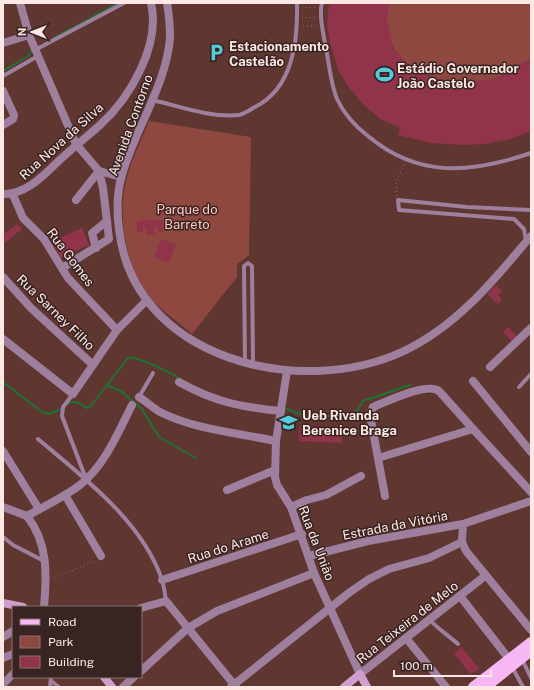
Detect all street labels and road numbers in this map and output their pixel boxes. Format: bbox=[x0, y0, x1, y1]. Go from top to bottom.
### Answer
street label: Avenida Contorno bbox=[105, 72, 156, 178]
street label: Rua Nova da Silva bbox=[16, 100, 106, 183]
street label: Rua Gomes bbox=[44, 225, 97, 289]
street label: Rua Sarney Filho bbox=[14, 271, 98, 353]
street label: Rua da União bbox=[295, 504, 338, 583]
street label: Estrada da Vitória bbox=[341, 508, 449, 543]
street label: Rua do Arame bbox=[186, 526, 271, 567]
street label: Rua Teixeira de Melo bbox=[354, 578, 461, 667]

